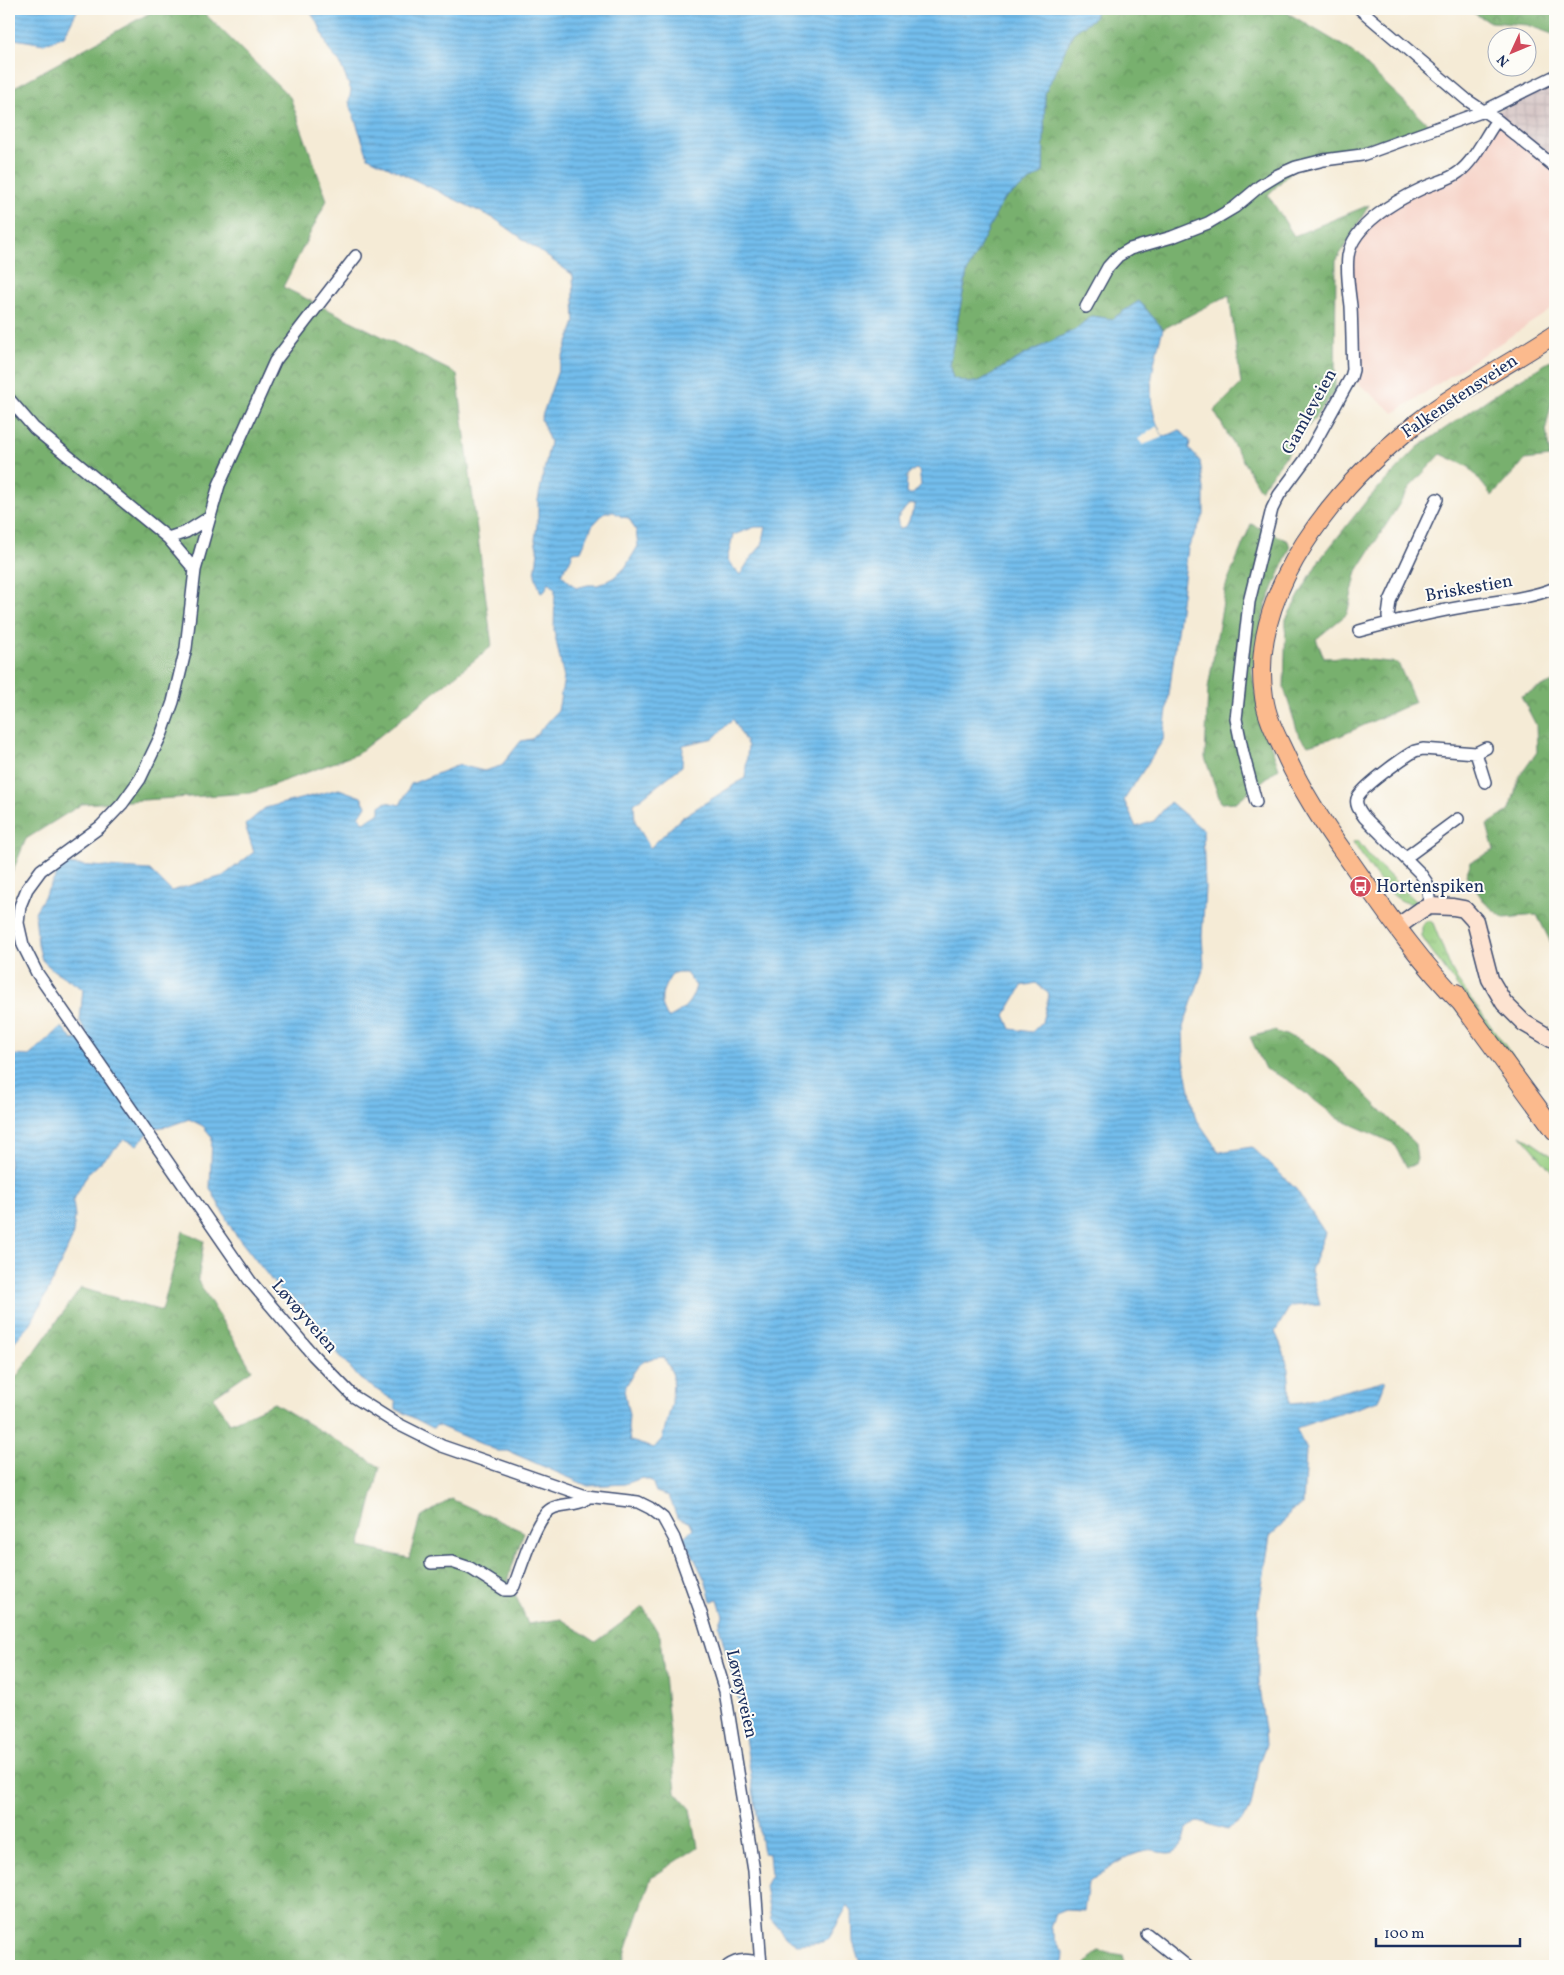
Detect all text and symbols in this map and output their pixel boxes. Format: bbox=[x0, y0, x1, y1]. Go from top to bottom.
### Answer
north arrow bbox=[1486, 28, 1536, 78]
text: N bbox=[1493, 50, 1514, 70]
street label: Falkenstensveien bbox=[1397, 349, 1523, 445]
street label: Gamleveien bbox=[1276, 364, 1344, 459]
street label: Briskestien bbox=[1423, 569, 1515, 609]
bus stop icon: Hortenspiken bbox=[1348, 875, 1372, 899]
place label: Hortenspiken bbox=[1376, 875, 1485, 900]
street label: Løvøyveien bbox=[265, 1275, 343, 1360]
street label: Løvøyveien bbox=[719, 1647, 763, 1741]
scale bar bbox=[1376, 1915, 1520, 1947]
text: 100 m bbox=[1384, 1924, 1424, 1945]

